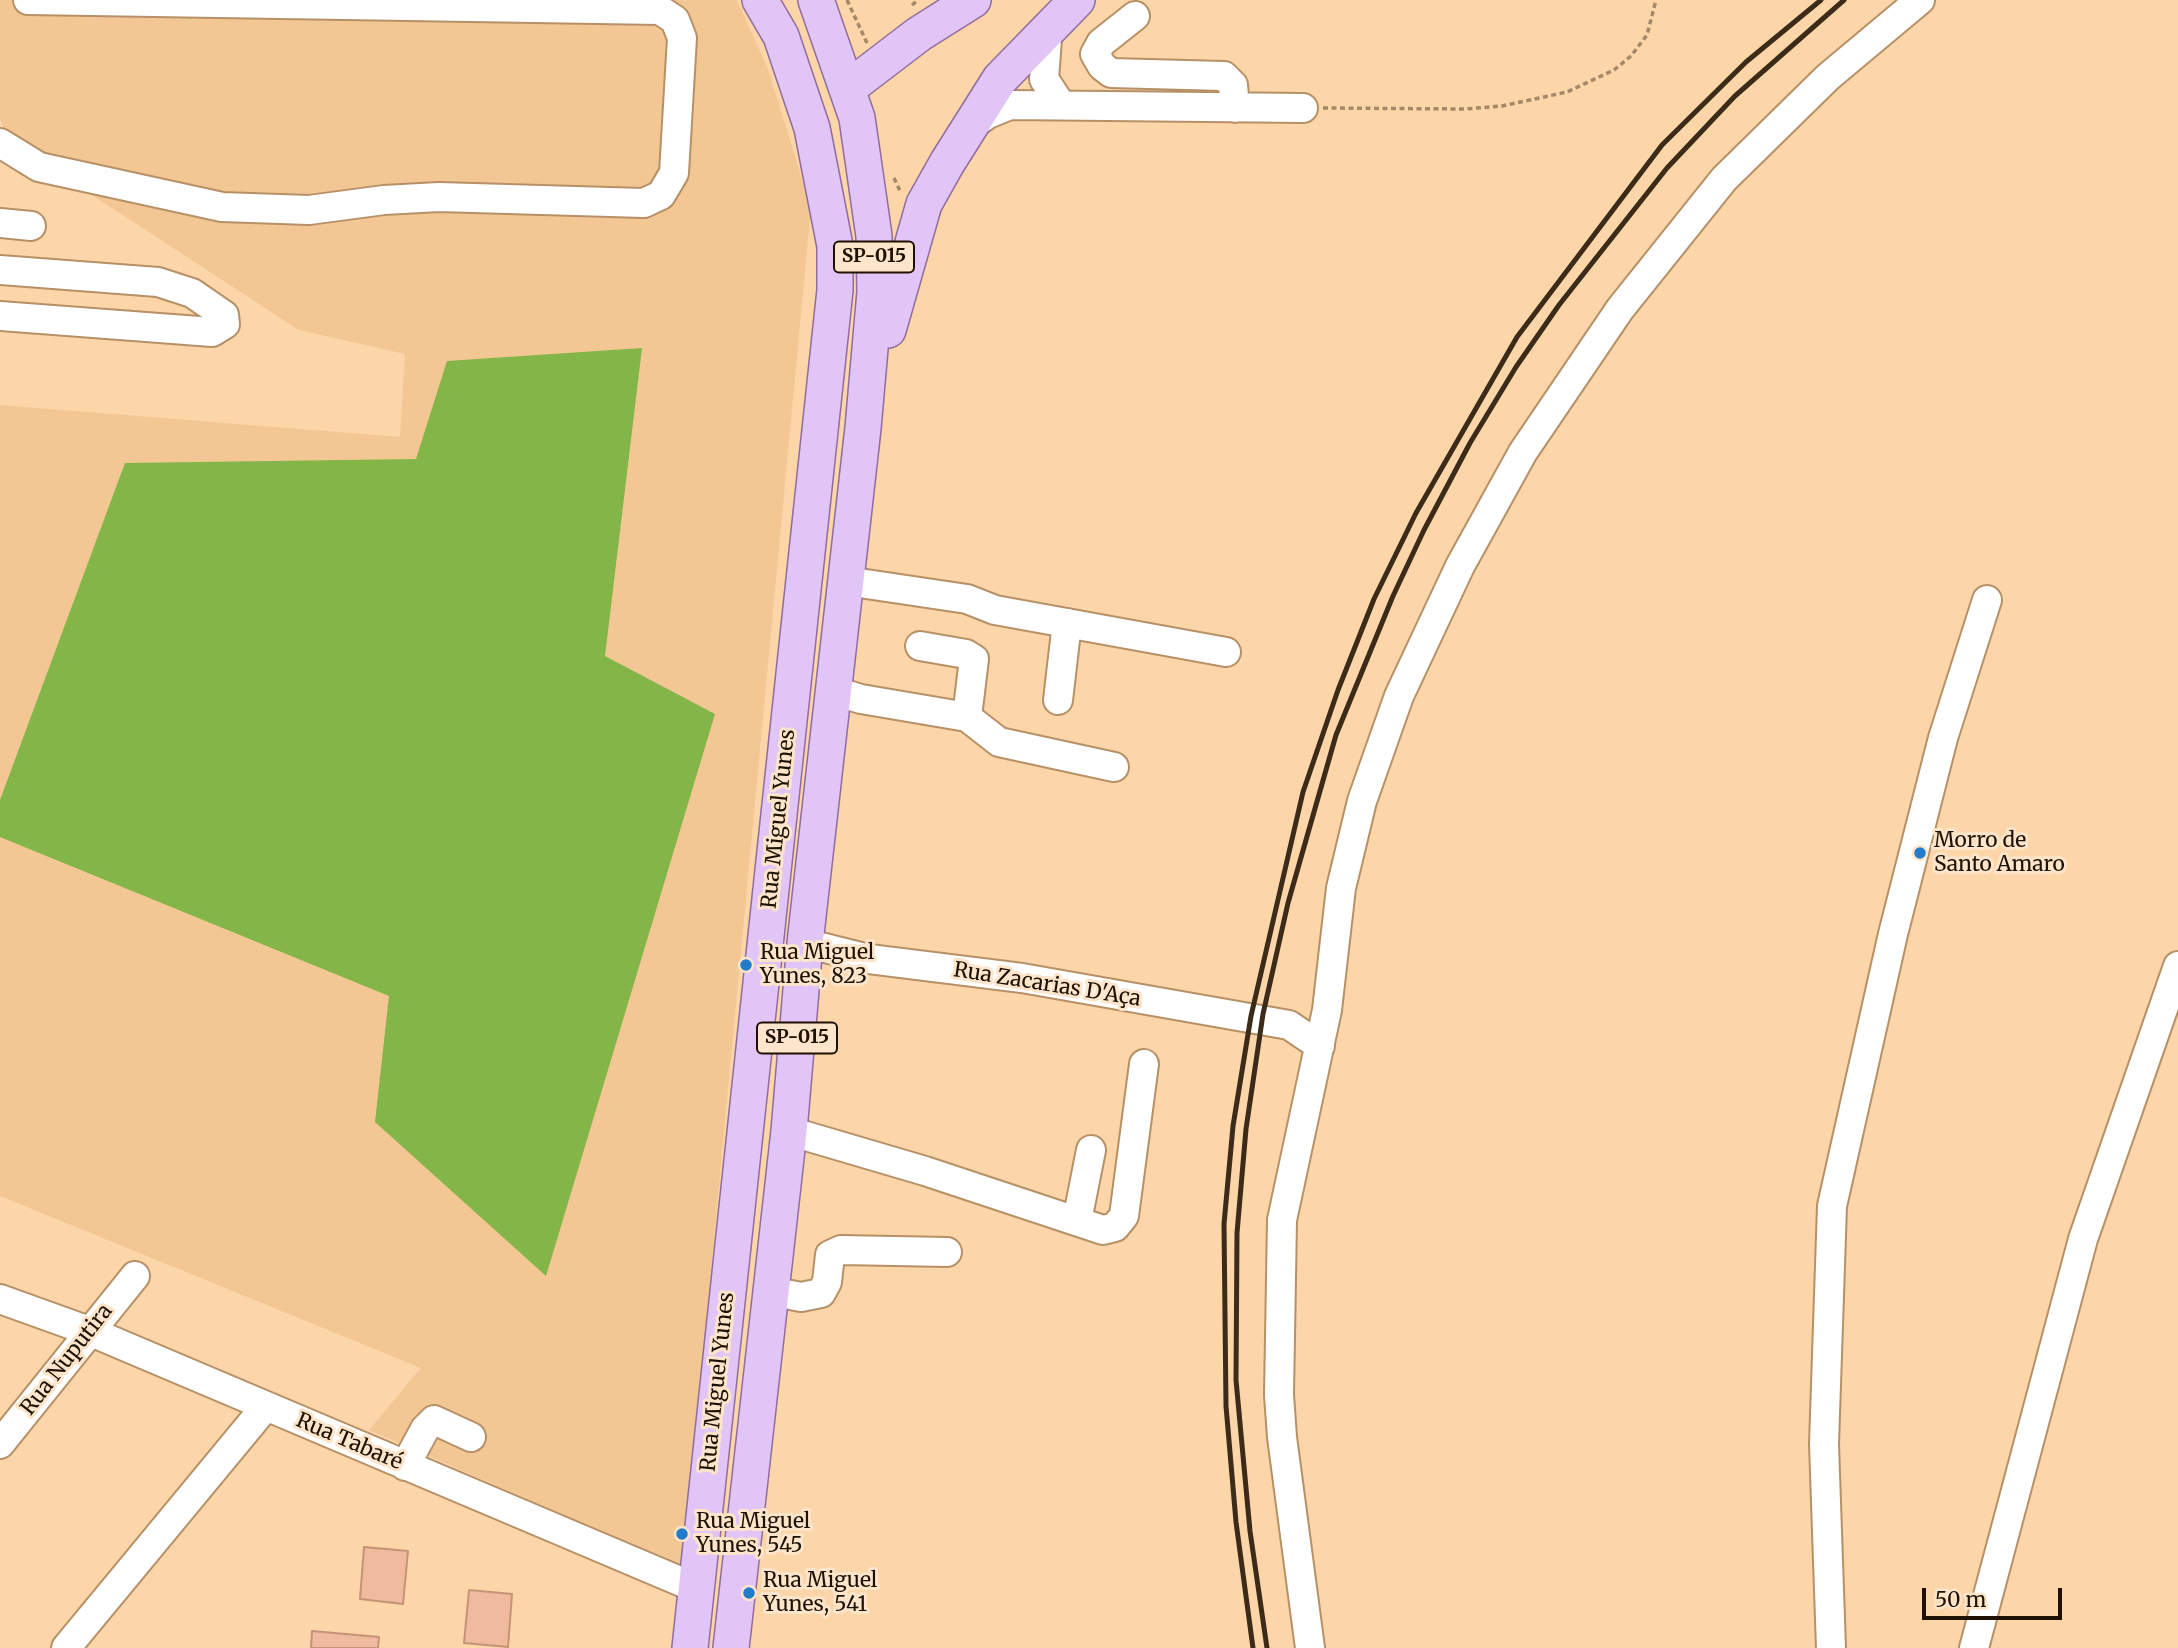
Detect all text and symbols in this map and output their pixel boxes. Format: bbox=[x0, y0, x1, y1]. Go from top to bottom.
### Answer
road number: SP-015 bbox=[834, 242, 914, 272]
street label: Rua Miguel Yunes bbox=[757, 728, 801, 910]
place label: Morro de Santo Amaro bbox=[1934, 828, 2065, 878]
marker: Morro de Santo Amaro bbox=[1912, 845, 1928, 861]
place label: Rua Miguel Yunes, 823 bbox=[760, 940, 874, 990]
marker: Rua Miguel Yunes, 823 bbox=[738, 957, 754, 973]
street label: Rua Zacarias D'Aça bbox=[952, 958, 1142, 1012]
road number: SP-015 bbox=[757, 1022, 837, 1054]
street label: Rua Miguel Yunes bbox=[696, 1291, 740, 1473]
street label: Rua Nuputira bbox=[16, 1299, 118, 1421]
street label: Rua Tabaré bbox=[292, 1408, 406, 1476]
place label: Rua Miguel Yunes, 545 bbox=[696, 1509, 810, 1559]
marker: Rua Miguel Yunes, 545 bbox=[674, 1526, 690, 1542]
place label: Rua Miguel Yunes, 541 bbox=[763, 1568, 877, 1618]
scale bar bbox=[1926, 1574, 2066, 1618]
marker: Rua Miguel Yunes, 541 bbox=[741, 1585, 757, 1601]
text: 50 m bbox=[1935, 1586, 1986, 1613]

